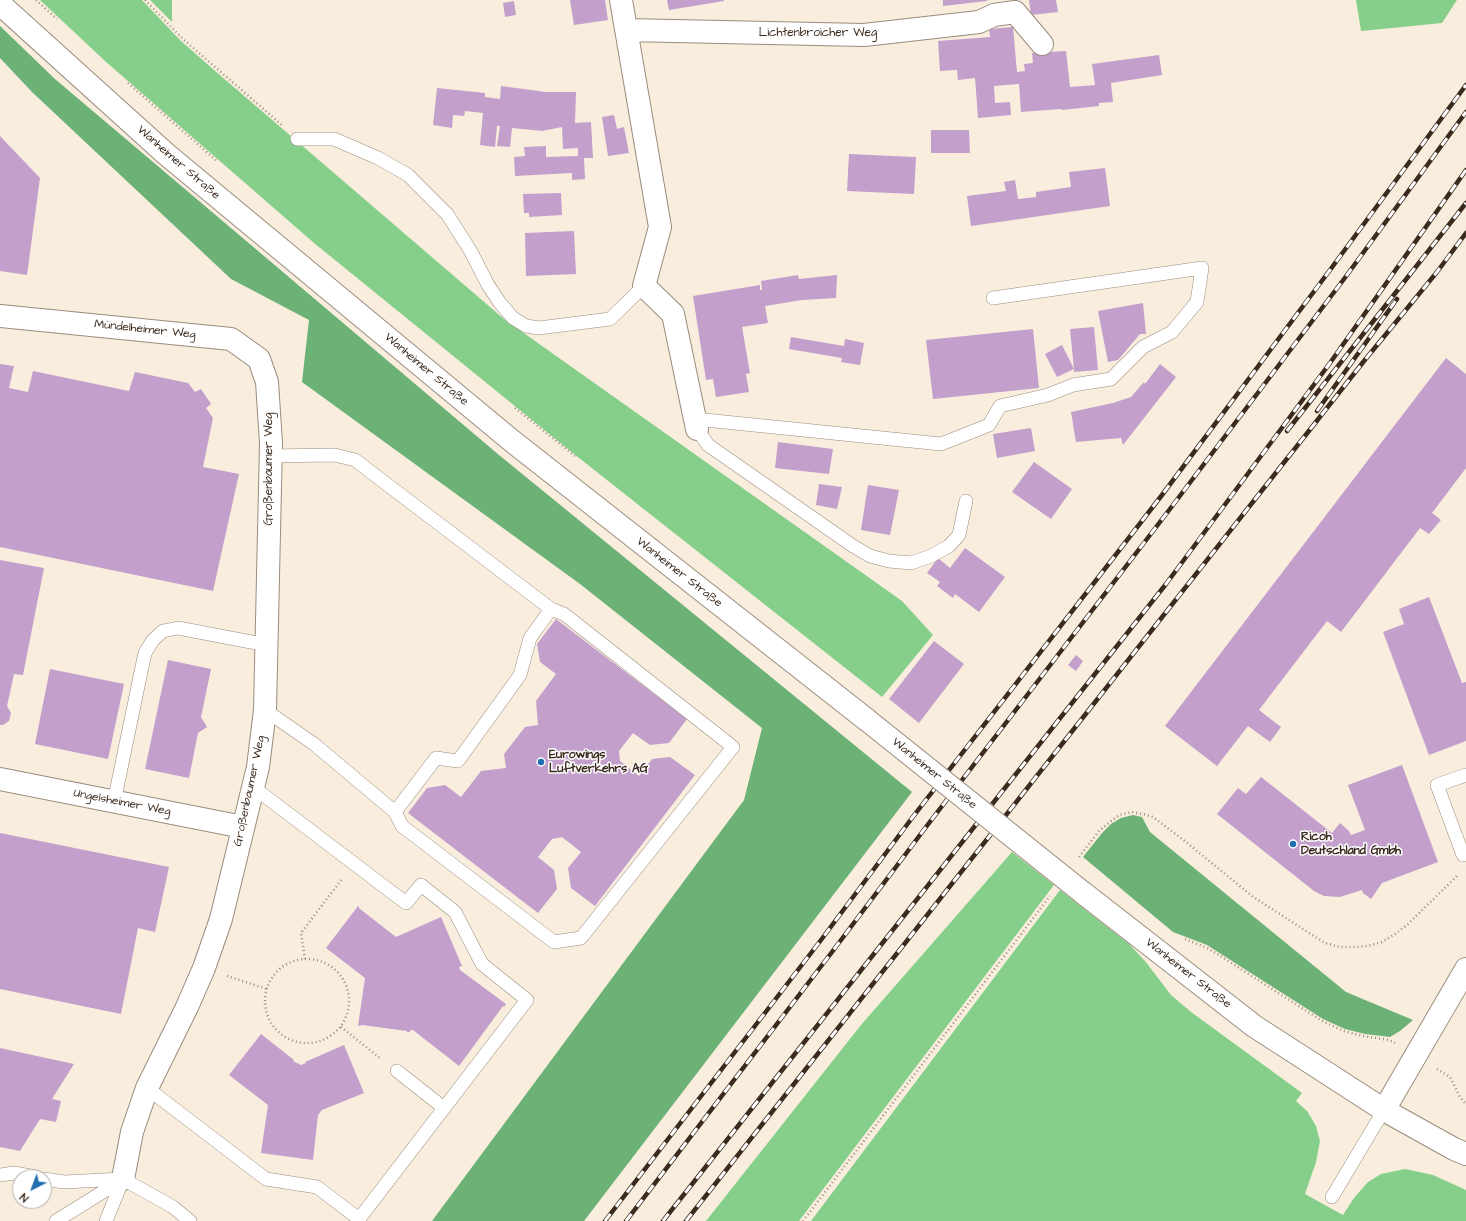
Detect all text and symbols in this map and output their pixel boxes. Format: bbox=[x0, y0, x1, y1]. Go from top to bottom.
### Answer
street label: Lichtenbroicher Weg bbox=[759, 26, 877, 40]
street label: Wanheimer Straße bbox=[134, 123, 222, 203]
street label: Mündelheimer Weg bbox=[94, 318, 196, 342]
street label: Wanheimer Straße bbox=[381, 331, 471, 409]
street label: Großenbaumer Weg bbox=[262, 413, 276, 525]
street label: Wanheimer Straße bbox=[633, 535, 725, 611]
street label: Großenbaumer Weg bbox=[231, 734, 269, 848]
street label: Wanheimer Straße bbox=[889, 735, 979, 813]
place label: Eurowings Luftverkehrs AG bbox=[549, 748, 648, 776]
marker: Eurowings Luftverkehrs AG bbox=[536, 757, 546, 767]
street label: Ungelsheimer Weg bbox=[72, 787, 172, 819]
place label: Ricoh Deutschland Gmbh bbox=[1301, 830, 1401, 858]
marker: Ricoh Deutschland Gmbh bbox=[1288, 839, 1298, 849]
street label: Wanheimer Straße bbox=[1142, 936, 1234, 1012]
north arrow bbox=[12, 1169, 52, 1209]
text: N bbox=[17, 1190, 32, 1205]

